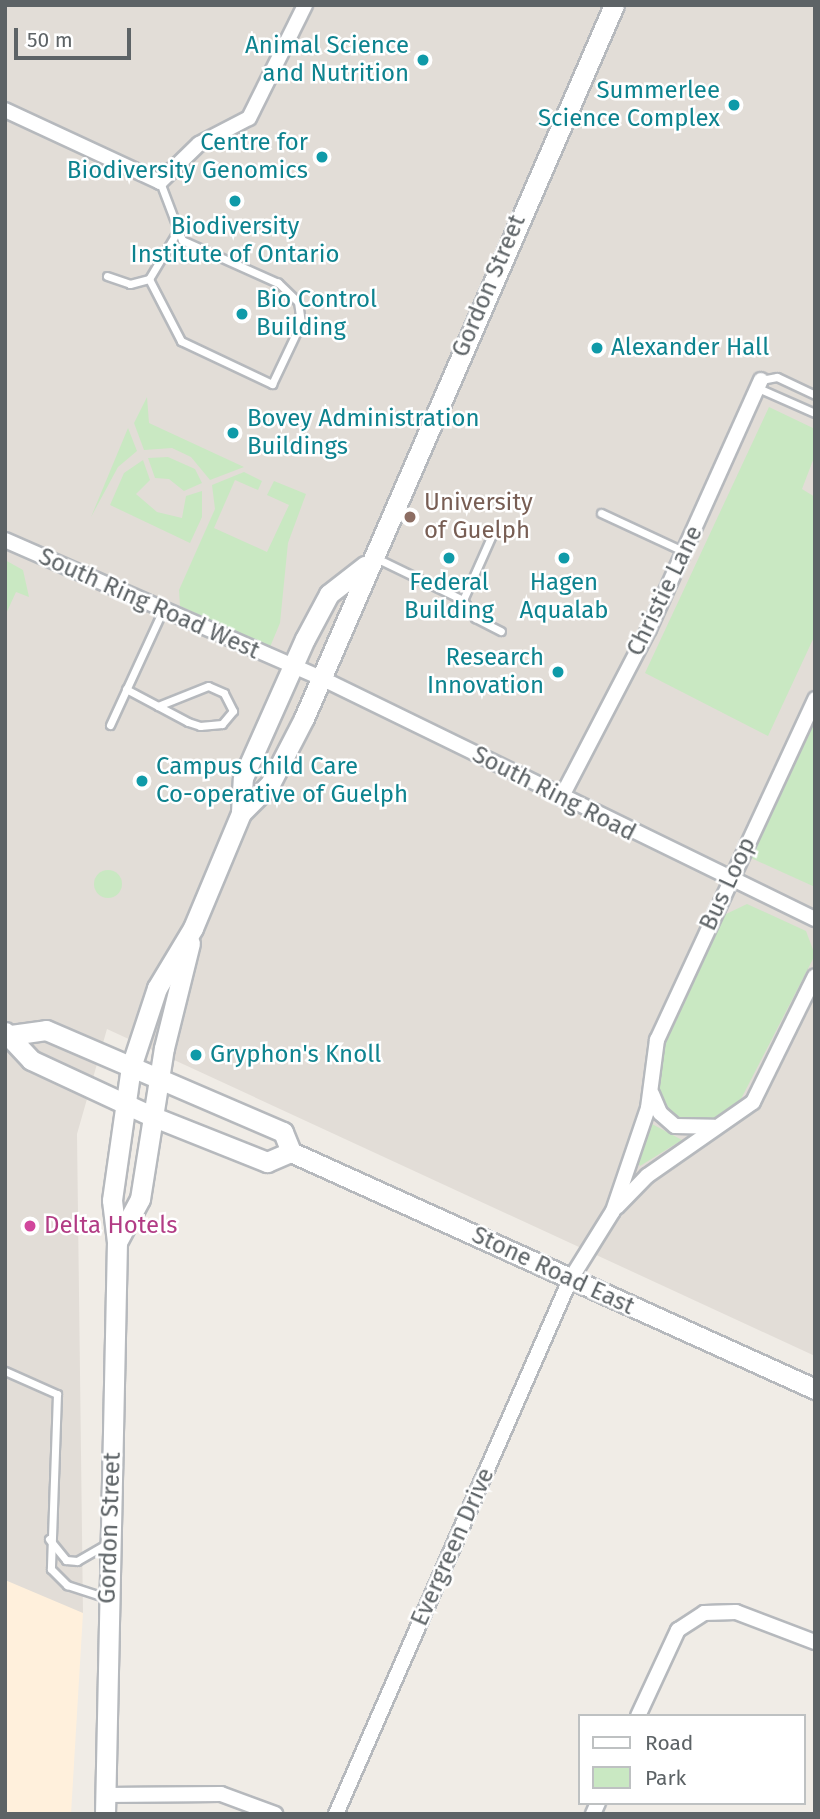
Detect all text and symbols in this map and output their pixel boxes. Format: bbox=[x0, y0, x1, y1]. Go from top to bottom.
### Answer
scale bar bbox=[18, 14, 135, 58]
text: 50 m bbox=[27, 27, 73, 53]
place label: Animal Science and Nutrition bbox=[245, 32, 409, 88]
marker: Animal Science and Nutrition bbox=[415, 52, 431, 68]
place label: Summerlee Science Complex bbox=[538, 77, 720, 133]
marker: Summerlee Science Complex bbox=[726, 97, 742, 113]
place label: Centre for Biodiversity Genomics bbox=[67, 129, 308, 185]
marker: Centre for Biodiversity Genomics bbox=[314, 149, 330, 165]
marker: Biodiversity Institute of Ontario bbox=[227, 193, 243, 209]
street label: Gordon Street bbox=[446, 211, 532, 361]
place label: Biodiversity Institute of Ontario bbox=[131, 213, 339, 269]
place label: Bio Control Building bbox=[256, 286, 377, 342]
marker: Bio Control Building bbox=[234, 306, 250, 322]
place label: Alexander Hall bbox=[611, 334, 769, 362]
marker: Alexander Hall bbox=[589, 340, 605, 356]
place label: Bovey Administration Buildings bbox=[247, 405, 480, 461]
marker: Bovey Administration Buildings bbox=[225, 425, 241, 441]
place label: University of Guelph bbox=[424, 489, 533, 545]
marker: University of Guelph bbox=[402, 509, 418, 525]
street label: Christie Lane bbox=[621, 521, 709, 661]
street label: South Ring Road West bbox=[34, 542, 264, 666]
marker: Federal Building bbox=[441, 550, 457, 566]
marker: Hagen Aqualab bbox=[556, 550, 572, 566]
place label: Federal Building bbox=[404, 569, 494, 625]
place label: Hagen Aqualab bbox=[519, 569, 609, 625]
place label: Research Innovation bbox=[427, 644, 544, 700]
marker: Research Innovation bbox=[550, 664, 566, 680]
street label: South Ring Road bbox=[467, 740, 641, 848]
place label: Campus Child Care Co-operative of Guelph bbox=[156, 753, 408, 809]
marker: Campus Child Care Co-operative of Guelph bbox=[134, 773, 150, 789]
street label: Bus Loop bbox=[694, 833, 762, 935]
place label: Gryphon's Knoll bbox=[210, 1041, 381, 1069]
marker: Gryphon's Knoll bbox=[188, 1047, 204, 1063]
place label: Delta Hotels bbox=[44, 1212, 177, 1240]
marker: Delta Hotels bbox=[22, 1218, 38, 1234]
street label: Stone Road East bbox=[467, 1221, 639, 1321]
street label: Gordon Street bbox=[93, 1452, 127, 1604]
street label: Evergreen Drive bbox=[405, 1464, 501, 1630]
legend bbox=[578, 1714, 806, 1805]
text: Road bbox=[645, 1730, 693, 1756]
text: Park bbox=[645, 1765, 686, 1791]

